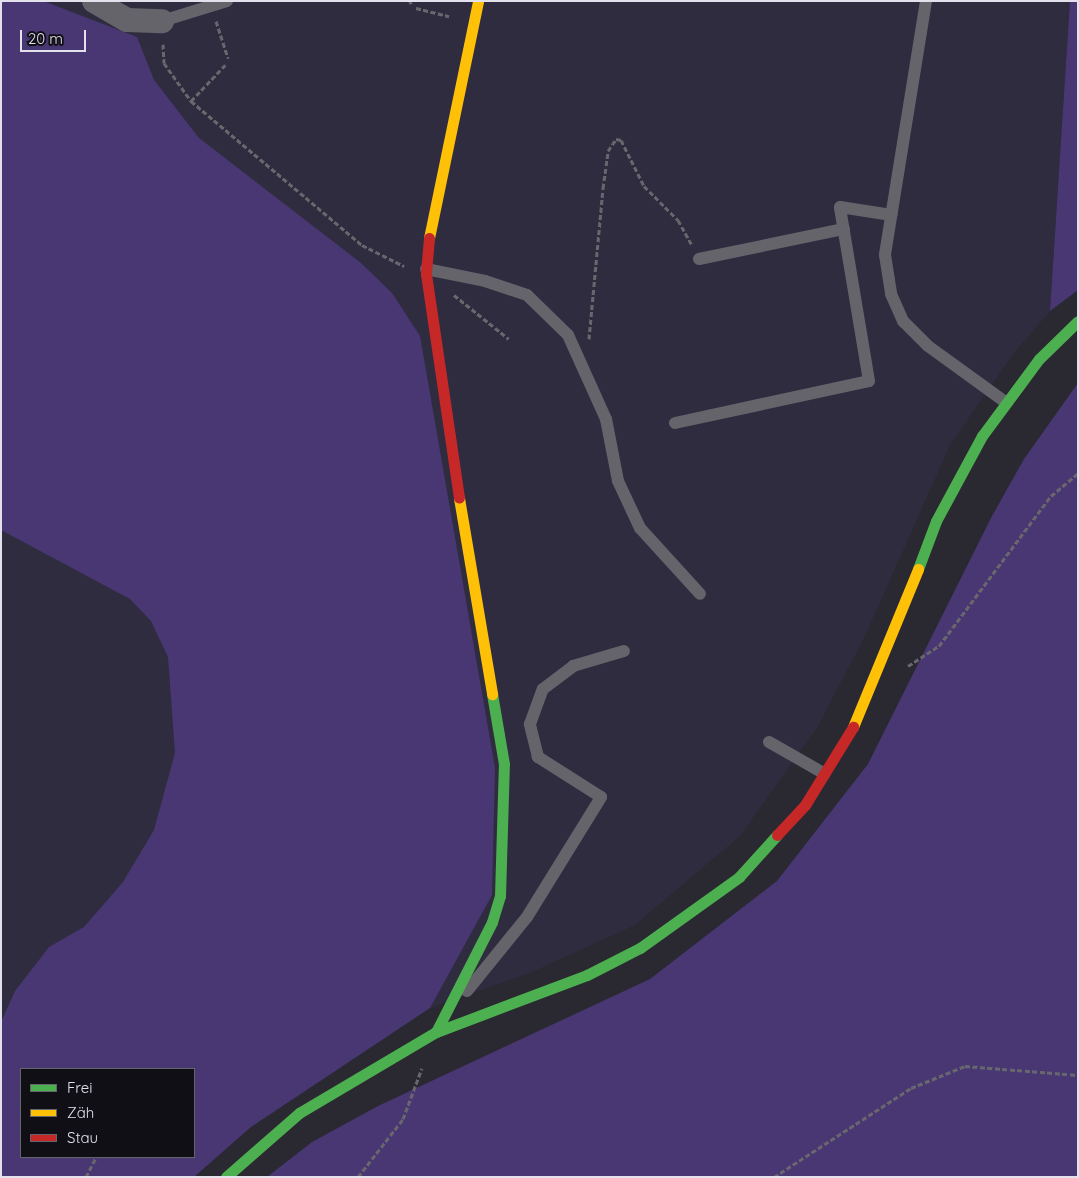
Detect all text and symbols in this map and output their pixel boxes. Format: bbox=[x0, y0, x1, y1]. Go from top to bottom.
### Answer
scale bar bbox=[22, 20, 89, 52]
text: 20 m bbox=[28, 29, 63, 48]
legend bbox=[20, 1068, 195, 1158]
text: Frei bbox=[67, 1078, 93, 1097]
text: Zäh bbox=[67, 1103, 94, 1122]
text: Stau bbox=[67, 1128, 98, 1147]

